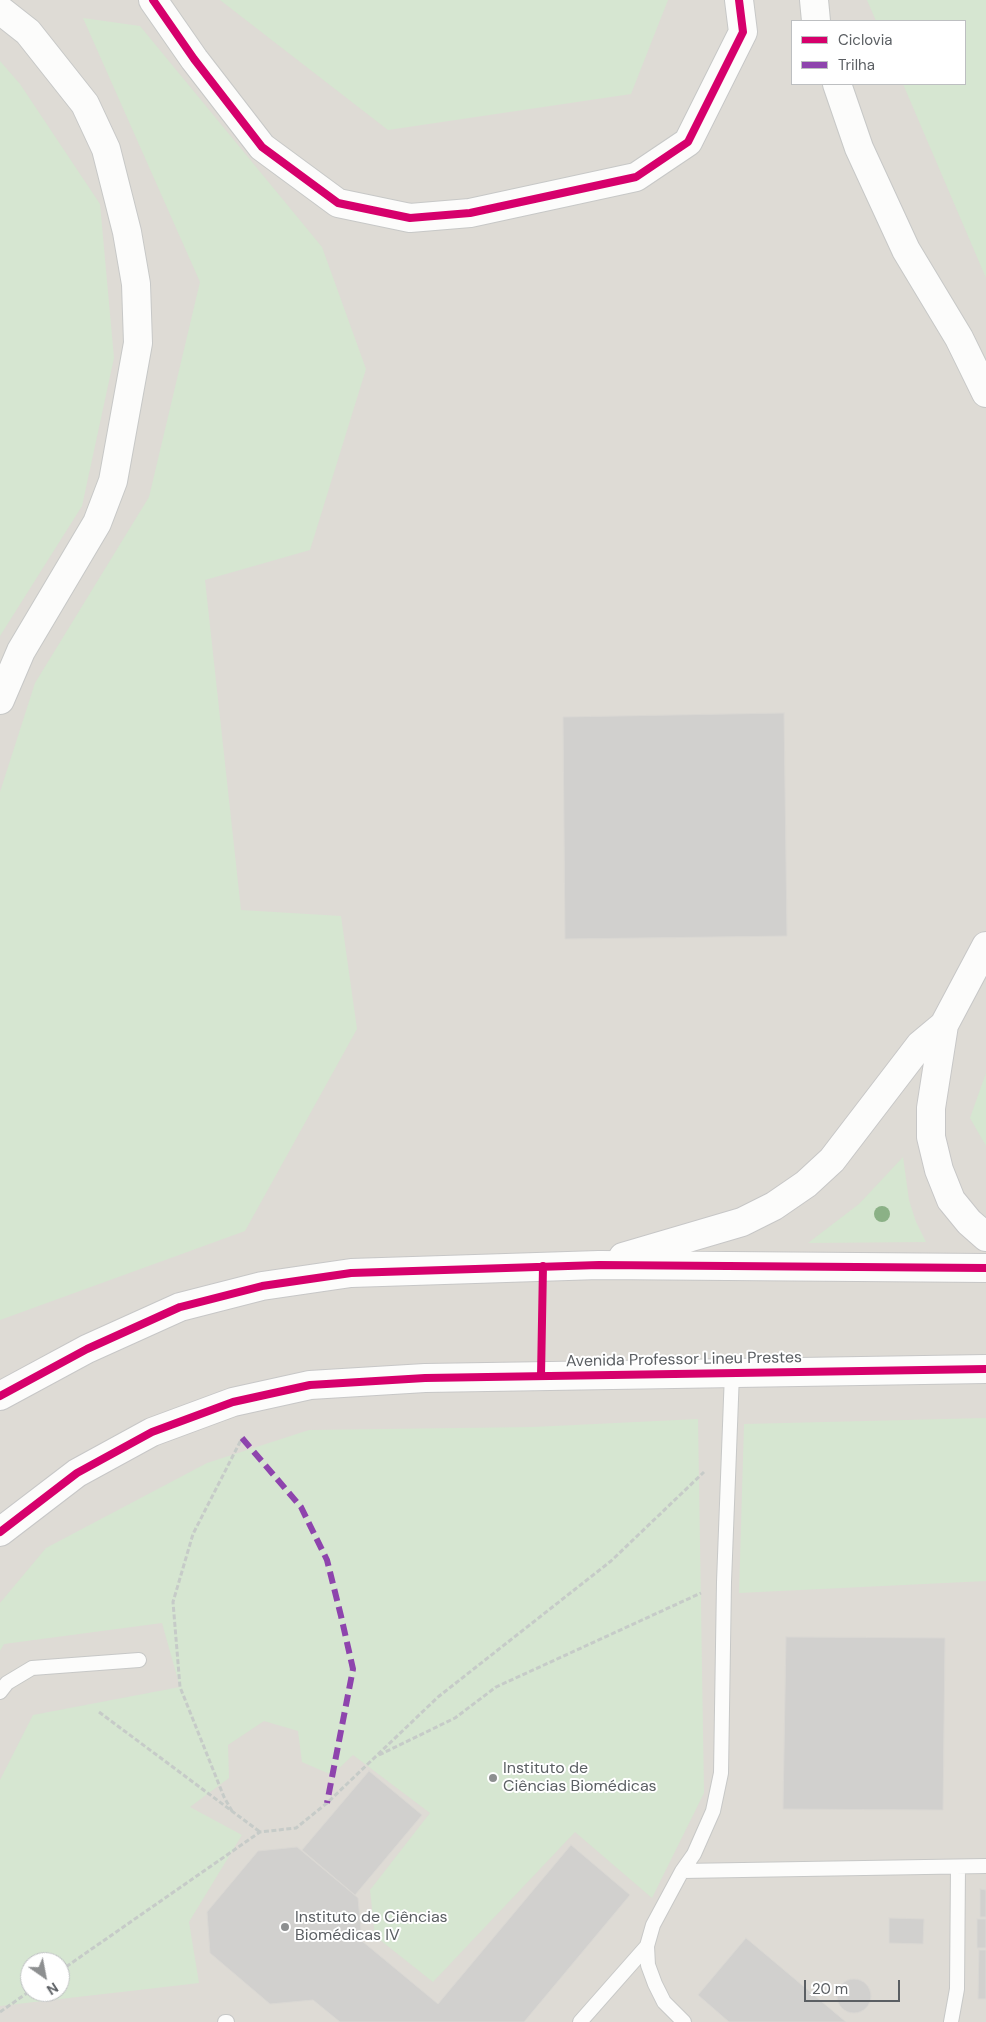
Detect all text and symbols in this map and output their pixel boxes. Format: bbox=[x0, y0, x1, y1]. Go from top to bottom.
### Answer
legend bbox=[791, 20, 966, 85]
text: Ciclovia bbox=[838, 30, 892, 50]
text: Trilha bbox=[838, 55, 875, 75]
street label: Avenida Professor Lineu Prestes bbox=[566, 1348, 802, 1372]
place label: Instituto de Ciências Biomédicas bbox=[503, 1759, 657, 1797]
marker: Instituto de Ciências Biomédicas bbox=[487, 1772, 499, 1784]
place label: Instituto de Ciências Biomédicas IV bbox=[295, 1908, 448, 1946]
marker: Instituto de Ciências Biomédicas IV bbox=[279, 1921, 291, 1933]
north arrow bbox=[20, 1952, 70, 2002]
scale bar bbox=[806, 1970, 902, 2002]
text: N bbox=[43, 1978, 62, 1999]
text: 20 m bbox=[812, 1979, 848, 1999]

